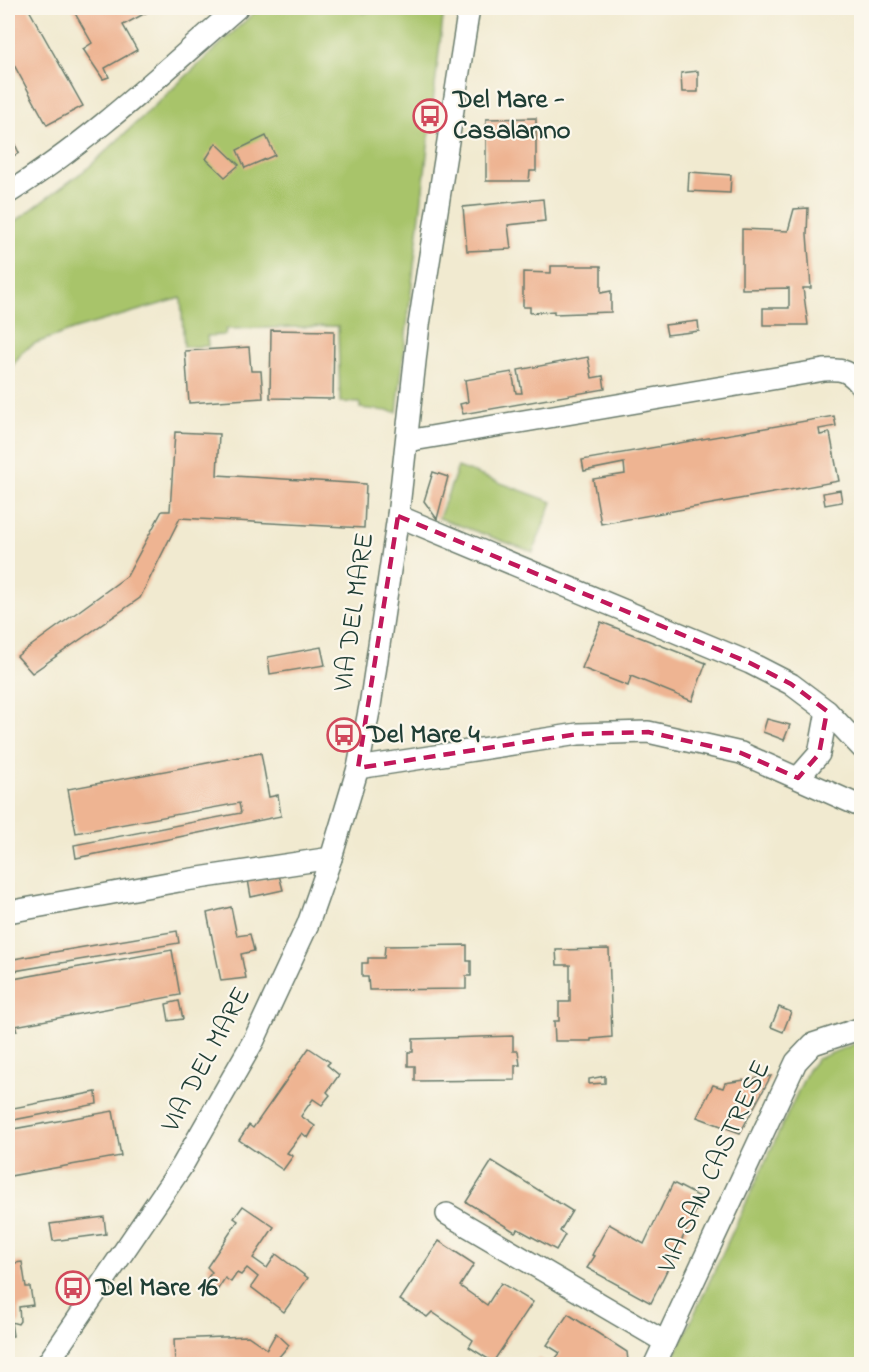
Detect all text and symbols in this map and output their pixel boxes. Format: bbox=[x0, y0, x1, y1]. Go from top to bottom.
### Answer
place label: Del Mare - Casalanno bbox=[451, 81, 571, 151]
bus stop icon: Del Mare - Casalanno bbox=[412, 98, 448, 134]
street label: VIA DEL MARE bbox=[324, 530, 385, 695]
place label: Del Mare 4 bbox=[365, 716, 480, 755]
bus stop icon: Del Mare 4 bbox=[326, 717, 362, 753]
street label: VIA DEL MARE bbox=[152, 980, 262, 1141]
street label: VIA SAN CASTRESE bbox=[648, 1054, 781, 1281]
place label: Del Mare 16 bbox=[94, 1269, 218, 1308]
bus stop icon: Del Mare 16 bbox=[55, 1270, 91, 1306]

